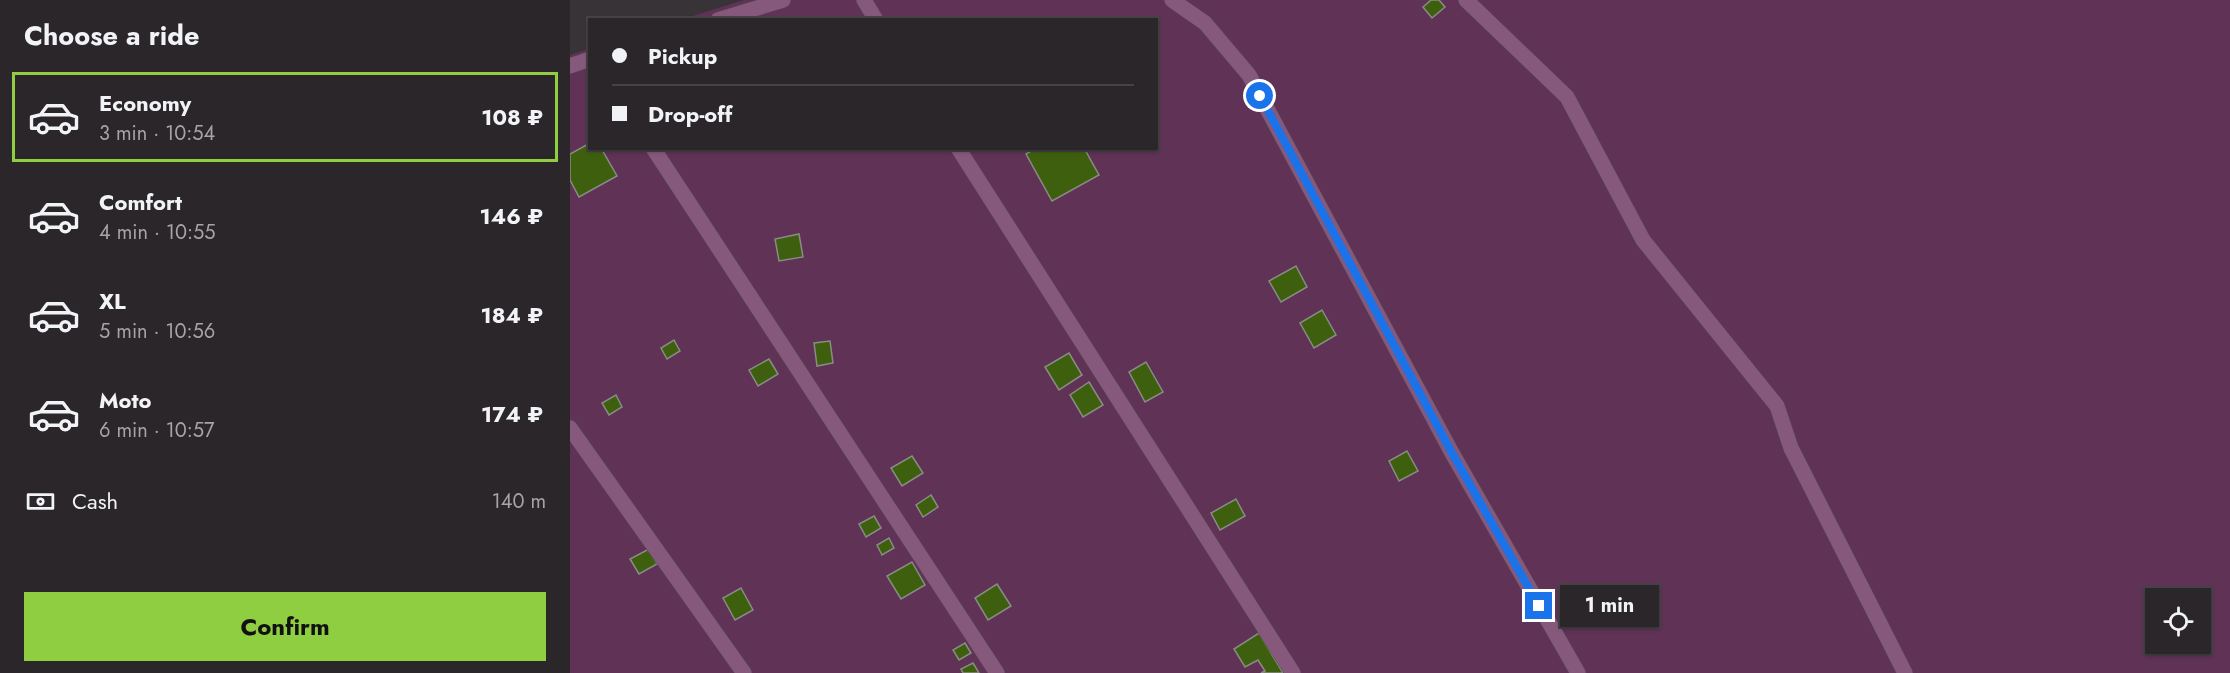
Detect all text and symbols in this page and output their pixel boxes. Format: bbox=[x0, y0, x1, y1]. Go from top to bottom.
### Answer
text: Choose a ride bbox=[24, 16, 199, 55]
text: Pickup bbox=[648, 40, 717, 72]
route start bbox=[1246, 82, 1273, 109]
text: Economy bbox=[99, 87, 191, 119]
icon: car bbox=[27, 90, 81, 144]
text: Drop-off bbox=[648, 98, 732, 130]
text: 108 ₽ bbox=[481, 101, 543, 133]
text: 3 min · 10:54 bbox=[99, 119, 215, 148]
text: Comfort bbox=[99, 186, 182, 218]
icon: car bbox=[27, 189, 81, 243]
text: 146 ₽ bbox=[480, 200, 543, 232]
text: 4 min · 10:55 bbox=[99, 218, 216, 247]
text: XL bbox=[99, 285, 126, 317]
icon: car bbox=[27, 288, 81, 342]
text: 184 ₽ bbox=[481, 299, 543, 331]
text: 5 min · 10:56 bbox=[99, 317, 215, 346]
text: Moto bbox=[99, 384, 152, 416]
icon: car bbox=[27, 387, 81, 441]
text: 174 ₽ bbox=[481, 398, 543, 430]
text: 6 min · 10:57 bbox=[99, 416, 215, 445]
icon: cash bbox=[24, 485, 57, 518]
text: Cash bbox=[72, 485, 118, 517]
text: 140 m bbox=[492, 487, 546, 516]
callout: 1 min bbox=[1560, 585, 1659, 627]
map controls bbox=[2145, 588, 2211, 654]
button: locate bbox=[2145, 588, 2211, 654]
text: 1 min bbox=[1585, 591, 1634, 620]
button: Confirm bbox=[24, 592, 546, 661]
route end bbox=[1525, 592, 1552, 619]

